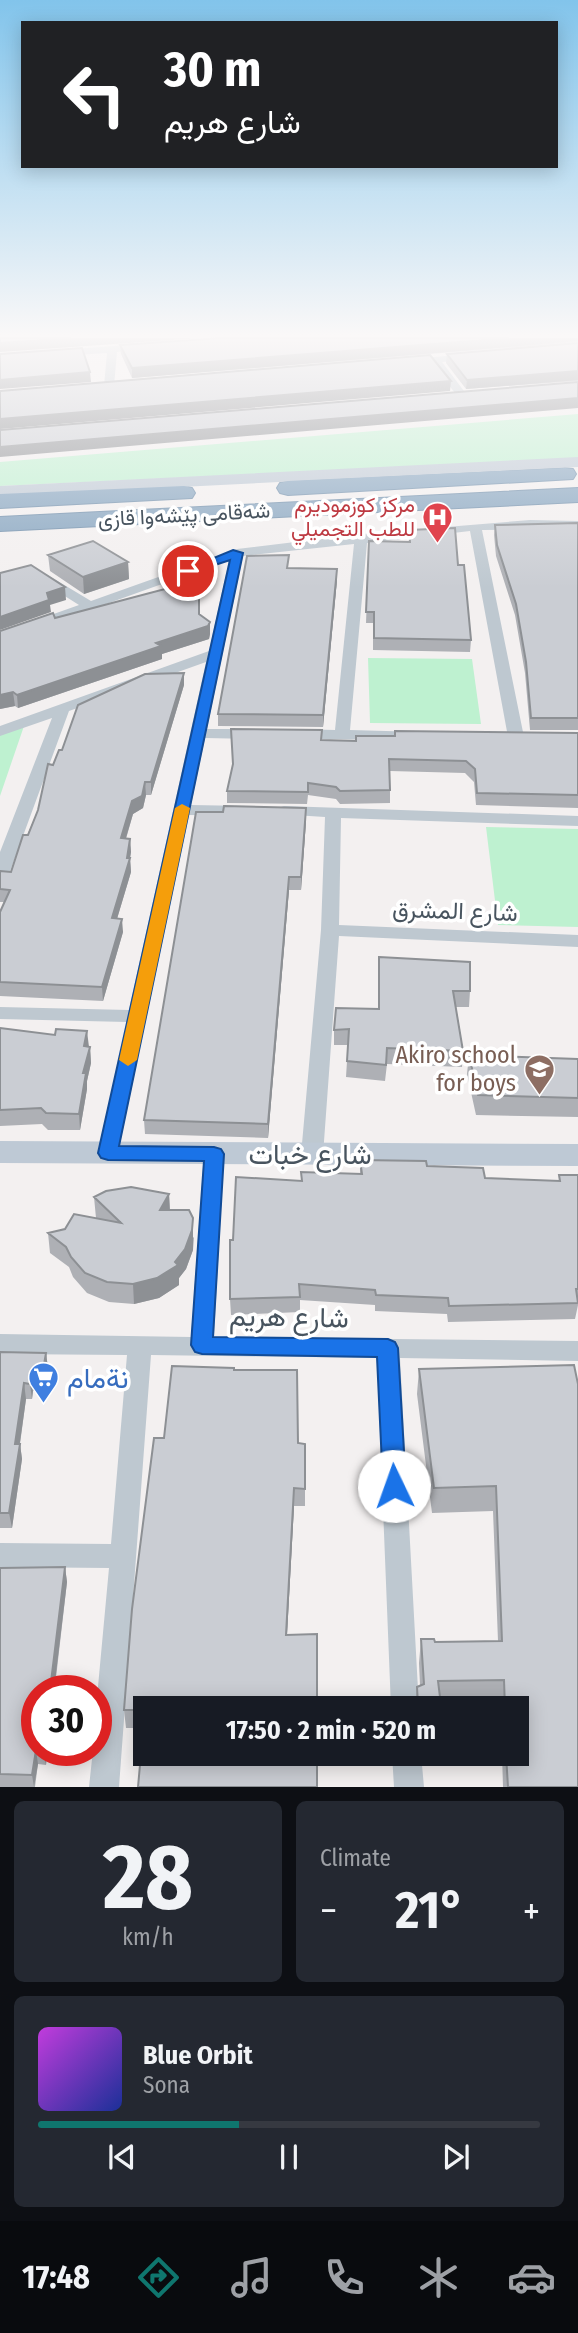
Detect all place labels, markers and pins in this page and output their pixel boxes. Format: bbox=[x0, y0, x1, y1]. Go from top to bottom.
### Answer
place label: مركز كوزموديرم للطب التجميلي bbox=[291, 492, 415, 546]
hospital icon: مركز كوزموديرم للطب التجميلي bbox=[421, 500, 455, 544]
pin bbox=[158, 541, 218, 601]
place label: Akiro school for boys bbox=[395, 1041, 516, 1097]
school or university icon: Akiro school for boys bbox=[522, 1052, 556, 1096]
supermarket icon: نةمام bbox=[27, 1361, 61, 1405]
place label: نةمام bbox=[67, 1362, 128, 1397]

